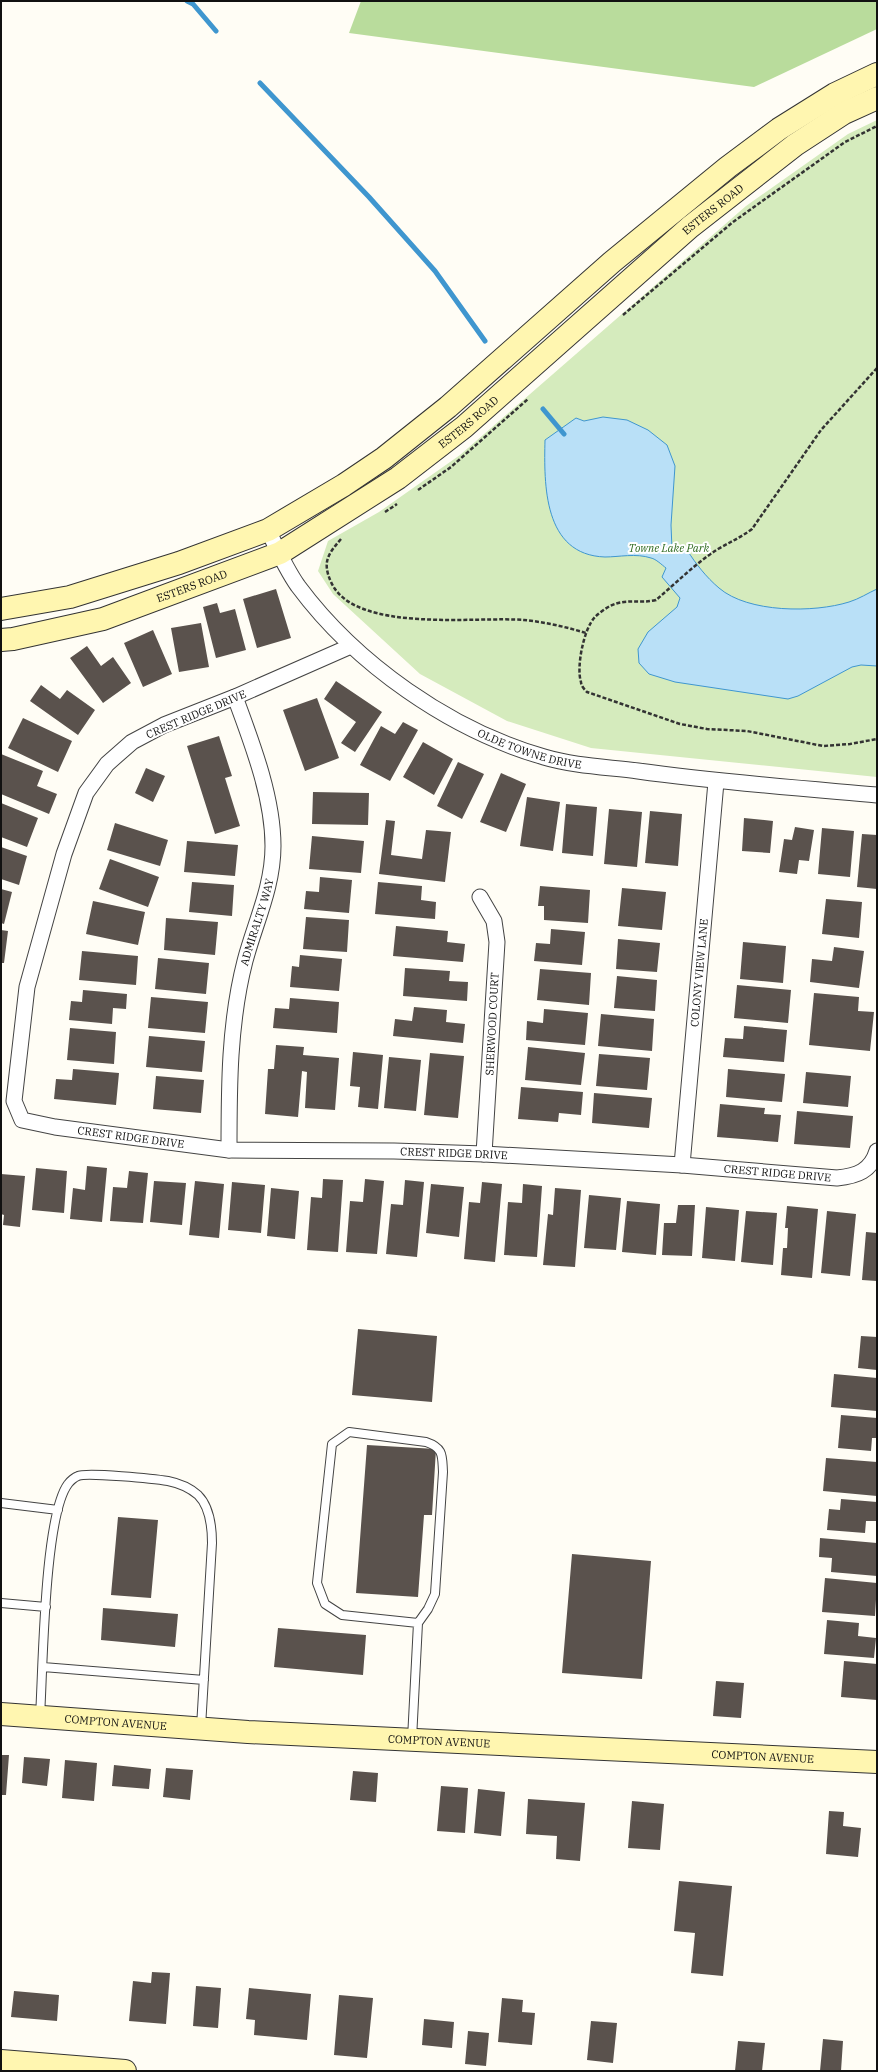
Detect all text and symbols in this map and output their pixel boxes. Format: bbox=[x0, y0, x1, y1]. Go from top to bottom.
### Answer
street label: ESTERS ROAD bbox=[679, 181, 746, 238]
street label: ESTERS ROAD bbox=[436, 393, 502, 451]
park label: Towne Lake Park bbox=[629, 541, 710, 555]
street label: ESTERS ROAD bbox=[155, 566, 229, 605]
street label: CREST RIDGE DRIVE bbox=[144, 687, 248, 741]
street label: OLDE TOWNE DRIVE bbox=[475, 726, 583, 772]
street label: ADMIRALTY WAY bbox=[237, 877, 276, 967]
street label: COLONY VIEW LANE bbox=[687, 918, 711, 1027]
street label: SHERWOOD COURT bbox=[482, 972, 502, 1076]
street label: CREST RIDGE DRIVE bbox=[77, 1123, 185, 1151]
street label: CREST RIDGE DRIVE bbox=[400, 1144, 508, 1162]
street label: CREST RIDGE DRIVE bbox=[723, 1162, 832, 1184]
street label: COMPTON AVENUE bbox=[64, 1712, 167, 1733]
street label: COMPTON AVENUE bbox=[388, 1732, 491, 1751]
street label: COMPTON AVENUE bbox=[711, 1747, 814, 1766]

